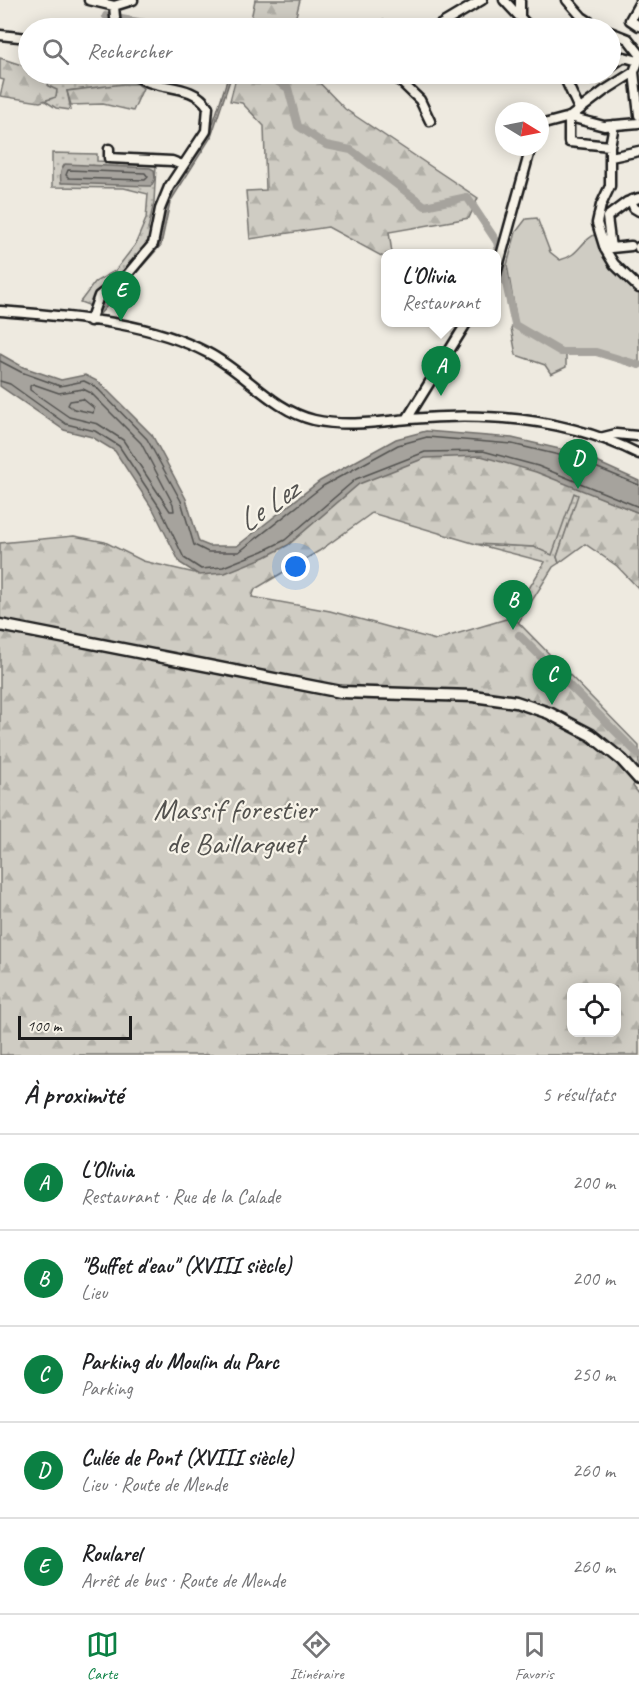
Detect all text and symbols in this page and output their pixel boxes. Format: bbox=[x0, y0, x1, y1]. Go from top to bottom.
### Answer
search box bbox=[18, 18, 621, 84]
icon: search bbox=[39, 35, 72, 68]
text: Rechercher bbox=[87, 37, 171, 65]
north arrow bbox=[495, 102, 549, 156]
popup bbox=[381, 249, 501, 327]
text: L'Olivia bbox=[402, 262, 455, 290]
pin: E bbox=[102, 272, 140, 321]
text: Restaurant bbox=[402, 290, 480, 315]
pin: A bbox=[422, 346, 460, 396]
pin: D bbox=[558, 440, 598, 489]
water label: Le Lez bbox=[229, 467, 310, 541]
your location bbox=[281, 552, 310, 581]
pin: B bbox=[494, 580, 532, 630]
pin: C bbox=[532, 656, 572, 705]
park label: Massif forestier de Baillarguet bbox=[154, 790, 319, 862]
map controls bbox=[567, 983, 621, 1037]
button: locate bbox=[567, 983, 621, 1037]
scale bar bbox=[18, 1013, 132, 1040]
text: 100 m bbox=[27, 1016, 61, 1036]
text: À proximité bbox=[24, 1078, 123, 1111]
text: 5 résultats bbox=[542, 1082, 615, 1107]
text: L'Olivia bbox=[81, 1156, 134, 1184]
text: A bbox=[38, 1170, 49, 1195]
text: 200 m bbox=[572, 1170, 615, 1195]
text: Restaurant · Rue de la Calade bbox=[81, 1184, 280, 1209]
text: "Buffet d'eau" (XVIII siècle) bbox=[81, 1252, 291, 1280]
text: B bbox=[38, 1266, 49, 1291]
text: 200 m bbox=[572, 1266, 615, 1291]
text: Lieu bbox=[81, 1280, 107, 1305]
text: Parking du Moulin du Parc bbox=[81, 1348, 279, 1376]
text: C bbox=[39, 1362, 48, 1387]
text: 250 m bbox=[572, 1362, 615, 1387]
text: Parking bbox=[81, 1376, 133, 1401]
text: Culée de Pont (XVIII siècle) bbox=[81, 1444, 293, 1472]
text: D bbox=[38, 1458, 49, 1483]
text: 260 m bbox=[572, 1458, 615, 1483]
text: Lieu · Route de Mende bbox=[81, 1472, 227, 1497]
text: Roularel bbox=[81, 1540, 141, 1568]
text: E bbox=[38, 1554, 49, 1579]
text: 260 m bbox=[572, 1554, 615, 1579]
text: Arrêt de bus · Route de Mende bbox=[81, 1568, 285, 1593]
tab: Carte bbox=[86, 1628, 119, 1684]
tab: Itinéraire bbox=[290, 1628, 344, 1684]
tab: Favoris bbox=[515, 1628, 553, 1684]

